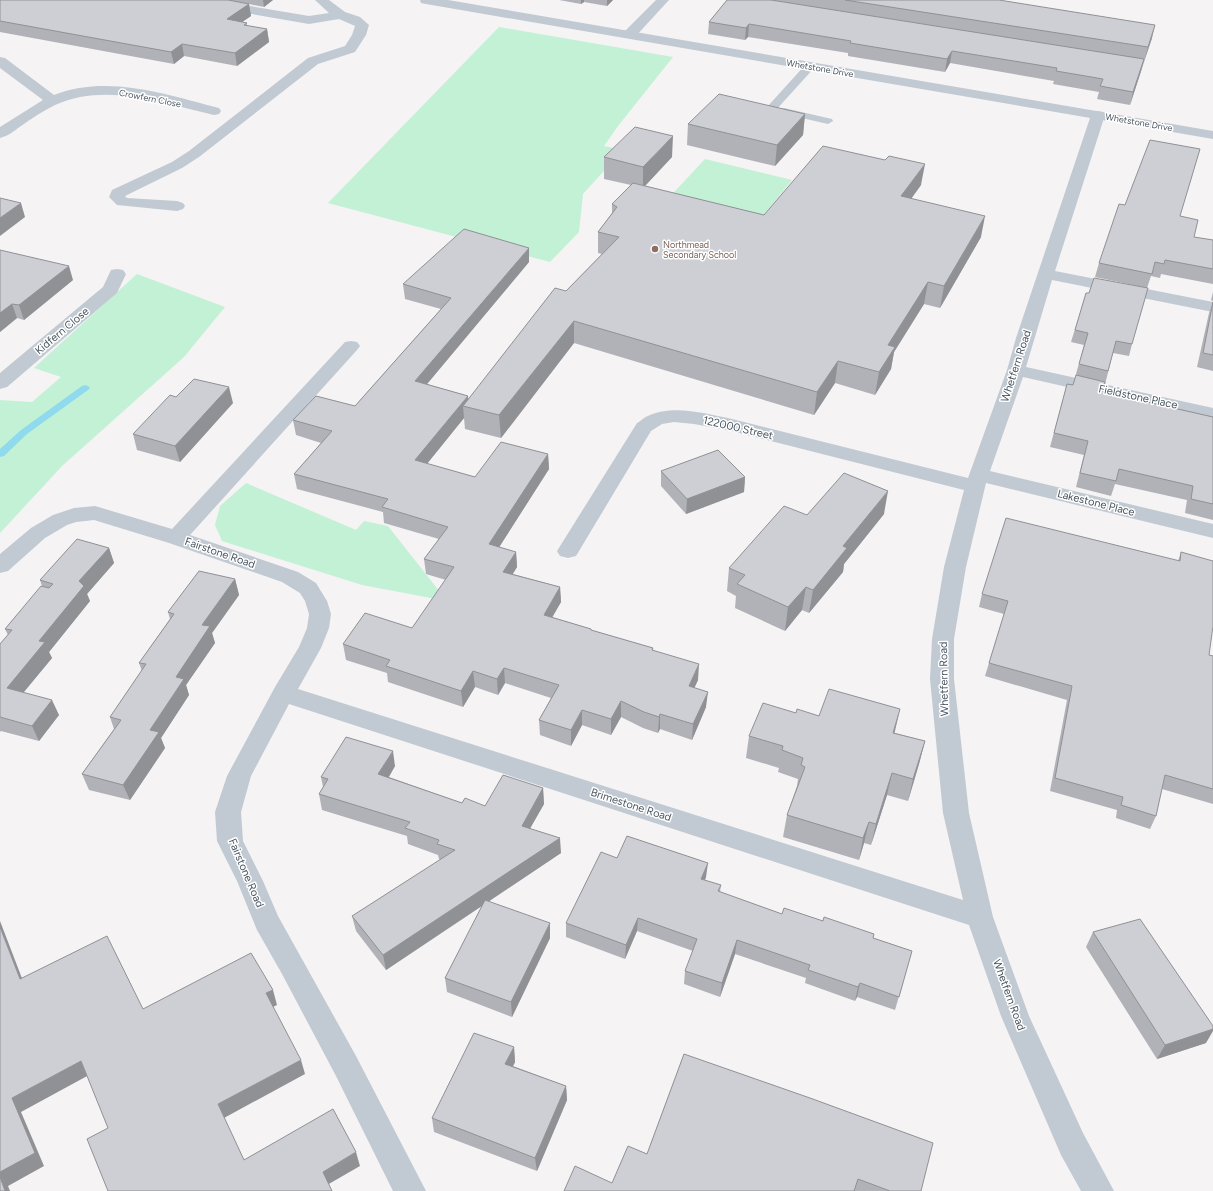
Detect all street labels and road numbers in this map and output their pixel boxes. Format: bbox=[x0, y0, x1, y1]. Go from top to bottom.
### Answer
street label: Whetstone Drive bbox=[786, 57, 854, 79]
street label: Crowfern Close bbox=[118, 87, 182, 109]
street label: Whetstone Drive bbox=[1105, 111, 1173, 133]
street label: Kidfern Close bbox=[32, 305, 92, 357]
street label: Whetfern Road bbox=[998, 328, 1034, 404]
street label: Fieldstone Place bbox=[1097, 382, 1179, 412]
street label: 122000 Street bbox=[702, 414, 774, 442]
street label: Lakestone Place bbox=[1056, 487, 1136, 519]
street label: Fairstone Road bbox=[183, 535, 257, 571]
street label: Whetfern Road bbox=[937, 641, 951, 717]
street label: Brimestone Road bbox=[589, 786, 673, 824]
street label: Fairstone Road bbox=[226, 837, 266, 909]
street label: Whetfern Road bbox=[990, 958, 1028, 1032]

